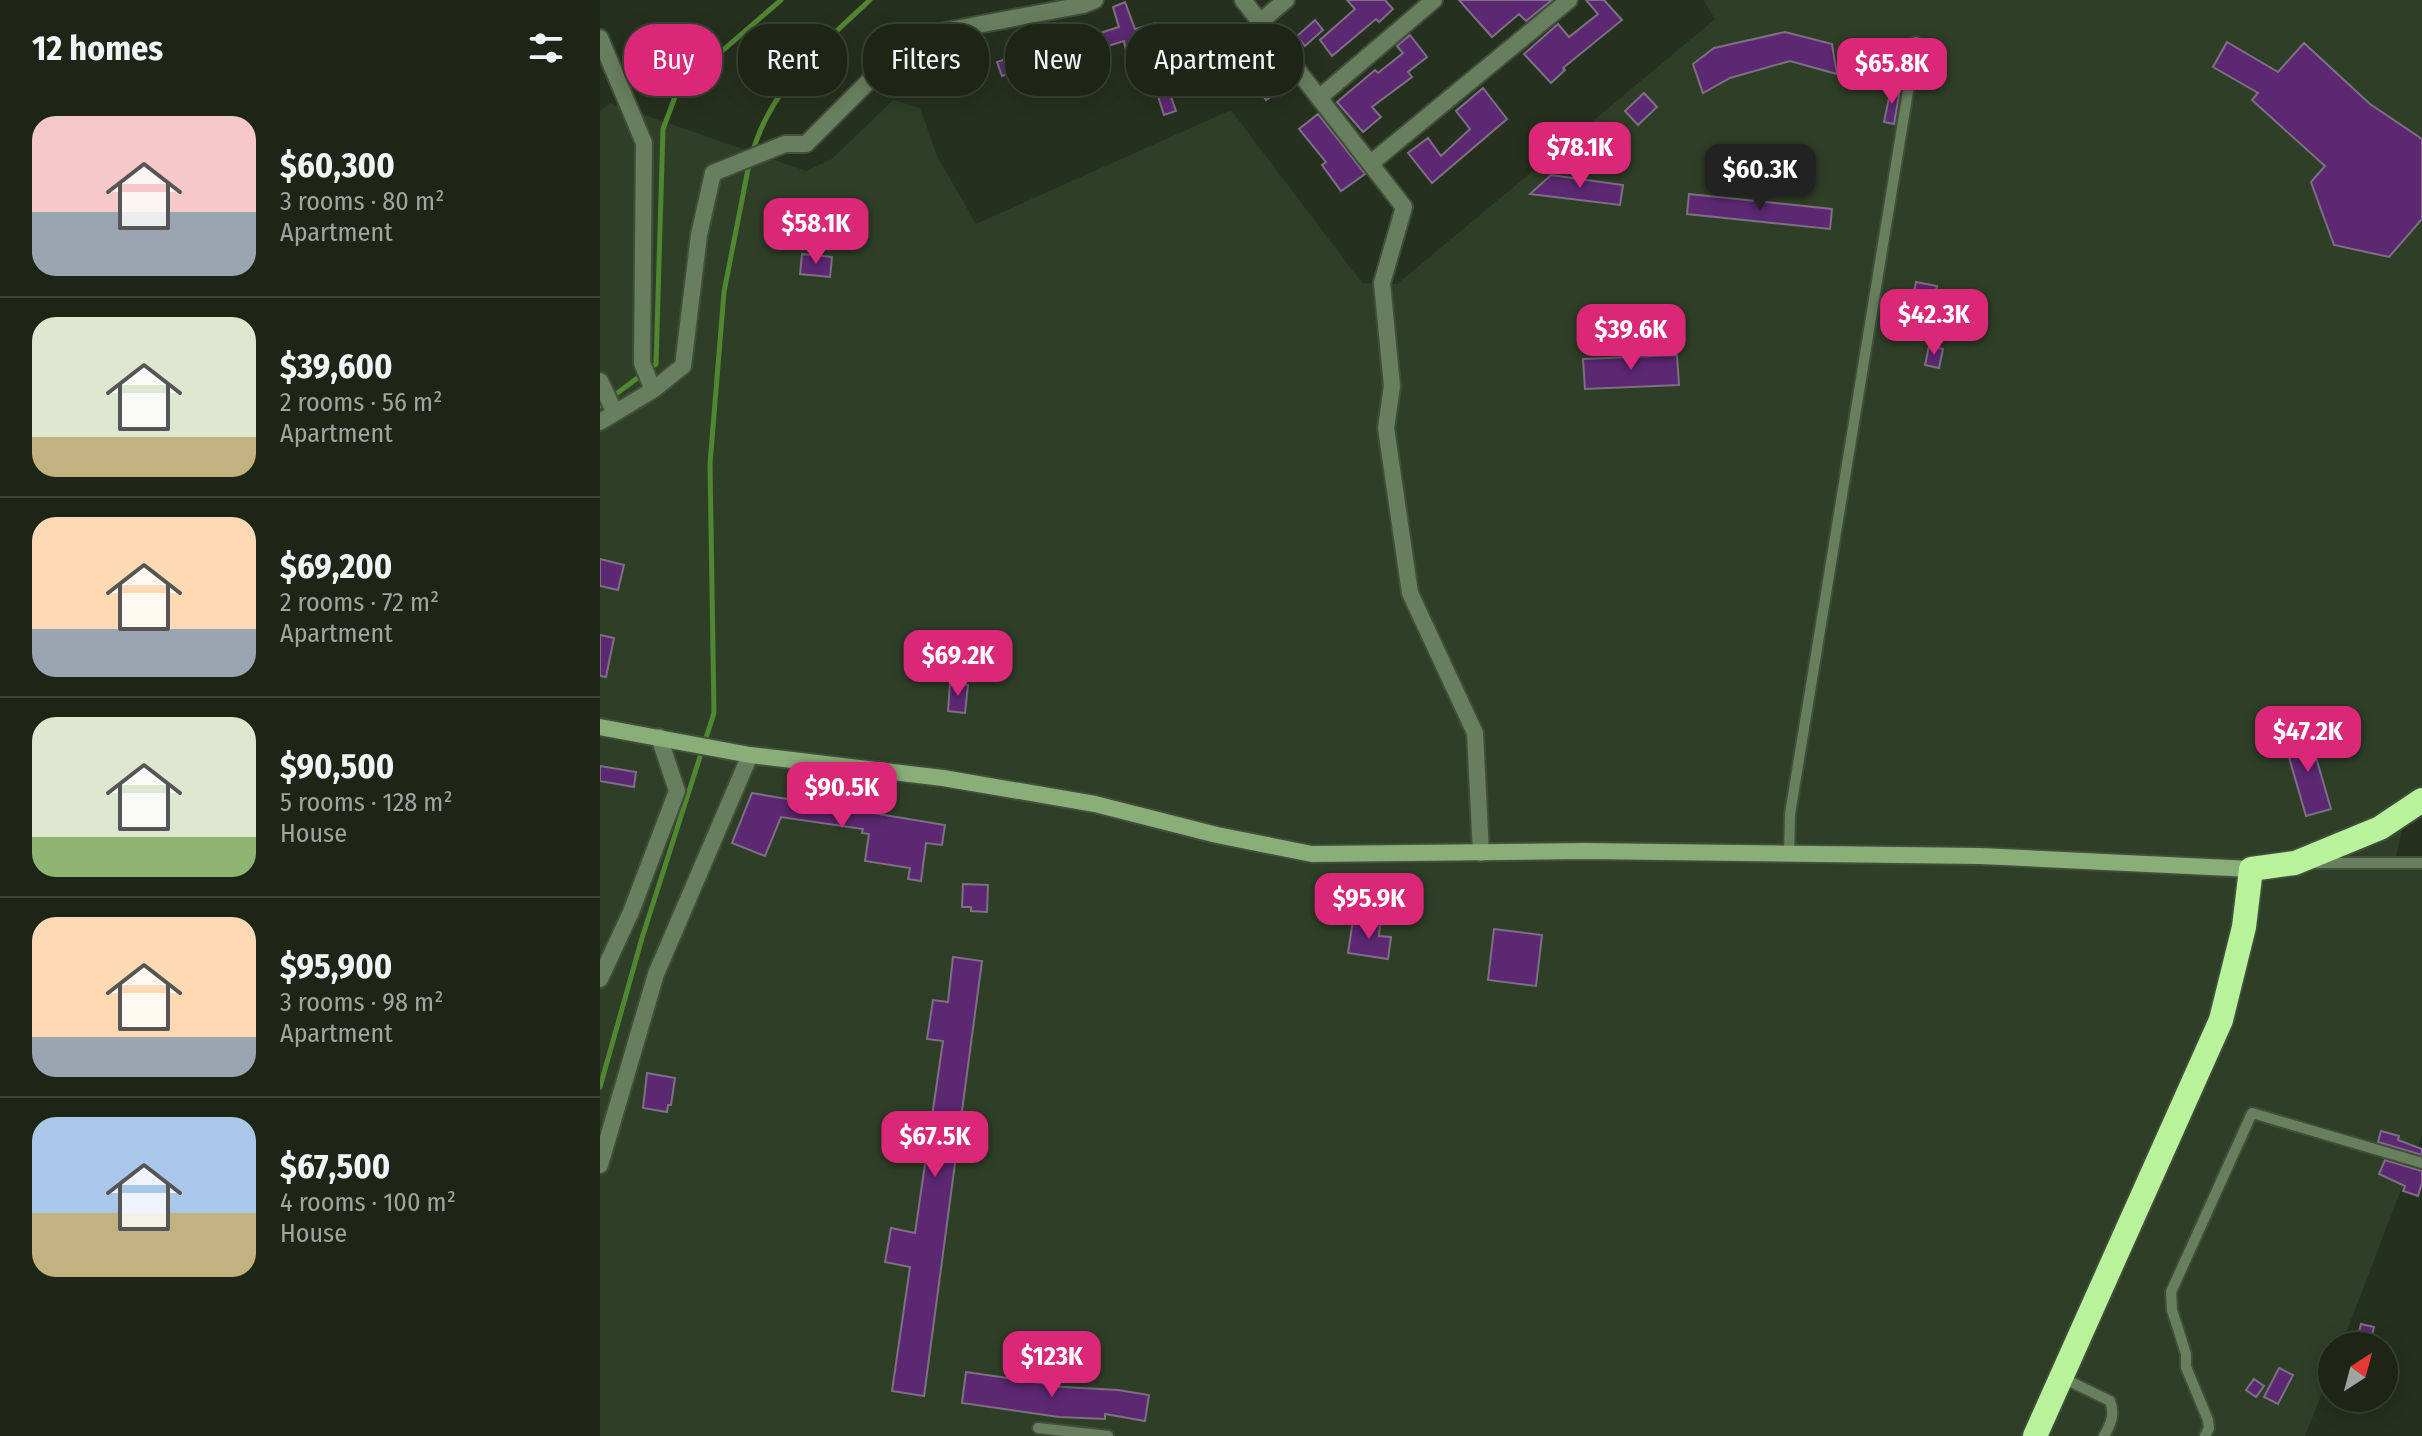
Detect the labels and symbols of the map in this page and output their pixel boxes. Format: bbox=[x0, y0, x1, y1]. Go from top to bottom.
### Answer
pin: $65.8K bbox=[1827, 38, 1957, 106]
pin: $78.1K bbox=[1515, 122, 1645, 190]
pin: $60.3K bbox=[1695, 144, 1825, 212]
pin: $58.1K bbox=[751, 198, 881, 266]
pin: $42.3K bbox=[1869, 289, 1999, 357]
pin: $39.6K bbox=[1566, 304, 1696, 372]
pin: $69.2K bbox=[893, 630, 1023, 698]
pin: $47.2K bbox=[2243, 706, 2373, 774]
pin: $90.5K bbox=[777, 762, 907, 830]
pin: $95.9K bbox=[1304, 873, 1434, 941]
pin: $67.5K bbox=[870, 1111, 1000, 1179]
pin: $123K bbox=[996, 1331, 1108, 1399]
north arrow bbox=[2318, 1332, 2398, 1412]

